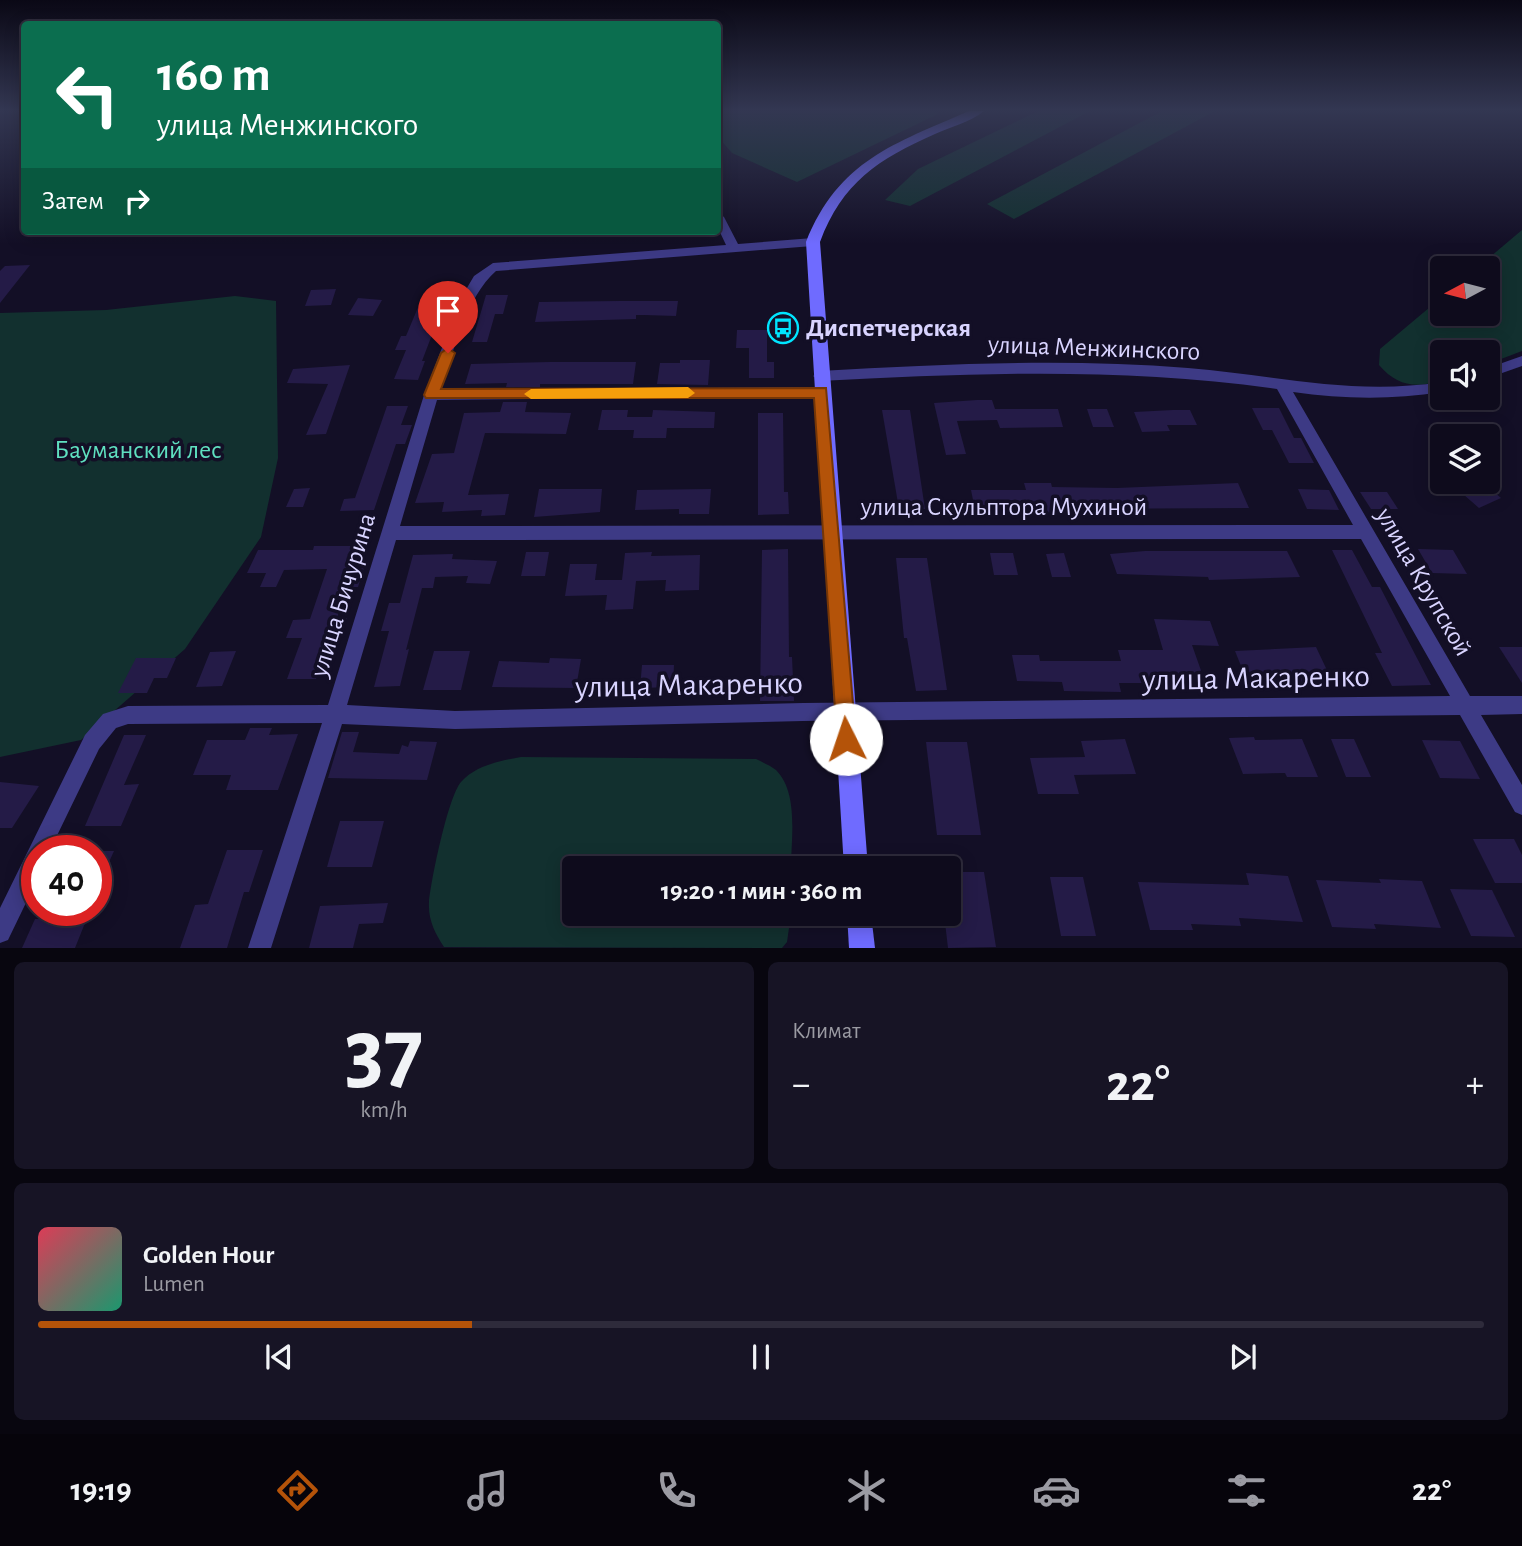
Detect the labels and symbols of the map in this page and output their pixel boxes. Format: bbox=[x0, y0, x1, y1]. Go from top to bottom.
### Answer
north arrow bbox=[1430, 256, 1500, 326]
pin bbox=[418, 281, 478, 353]
bus stop icon: Диспетчерская bbox=[766, 311, 800, 345]
place label: Диспетчерская bbox=[806, 315, 971, 341]
street label: улица Менжинского bbox=[987, 331, 1200, 365]
park label: Бауманский лес bbox=[54, 437, 222, 463]
street label: улица Скульптора Мухиной bbox=[860, 494, 1147, 520]
street label: улица Крупской bbox=[1371, 503, 1477, 661]
street label: улица Бичурина bbox=[305, 510, 380, 681]
street label: улица Макаренко bbox=[1141, 660, 1370, 696]
street label: улица Макаренко bbox=[574, 667, 803, 703]
position arrow bbox=[809, 702, 883, 776]
speed limit sign: 40 bbox=[21, 835, 112, 926]

